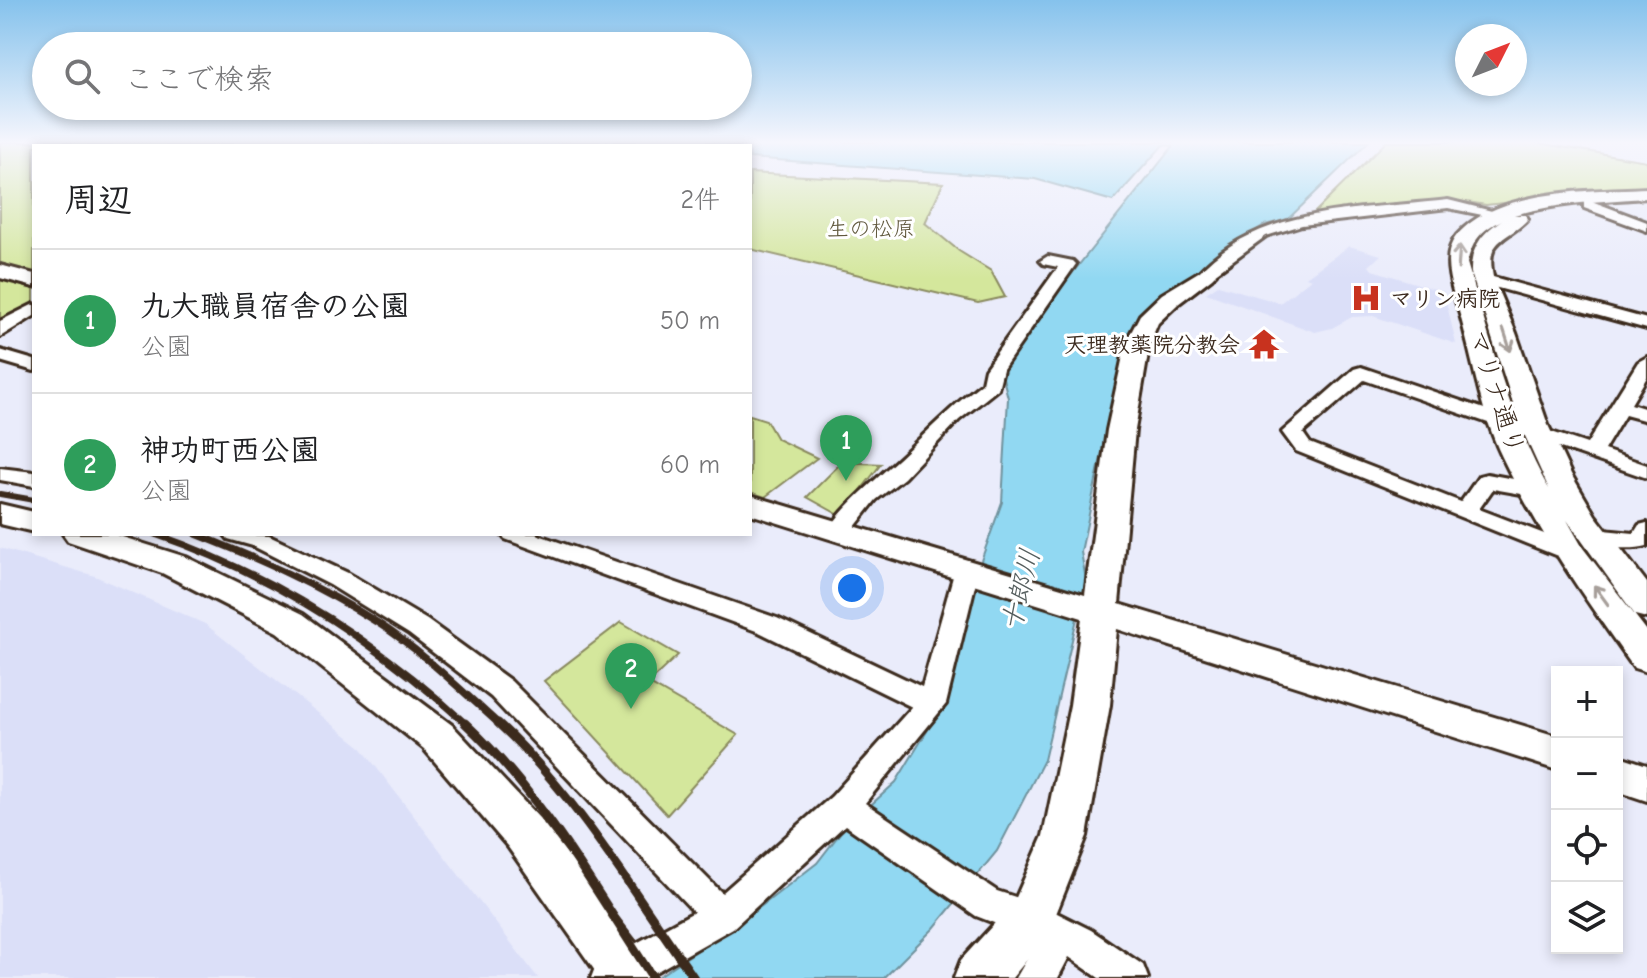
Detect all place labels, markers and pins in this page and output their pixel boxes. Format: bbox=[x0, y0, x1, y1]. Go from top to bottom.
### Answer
hospital icon: マリン病院 bbox=[1349, 281, 1383, 315]
place label: マリン病院 bbox=[1390, 286, 1500, 312]
temple icon: 天理教薬院分教会 bbox=[1247, 327, 1281, 361]
place label: 天理教薬院分教会 bbox=[1064, 332, 1240, 358]
pin: 1 bbox=[820, 415, 872, 481]
pin: 2 bbox=[605, 643, 657, 709]

